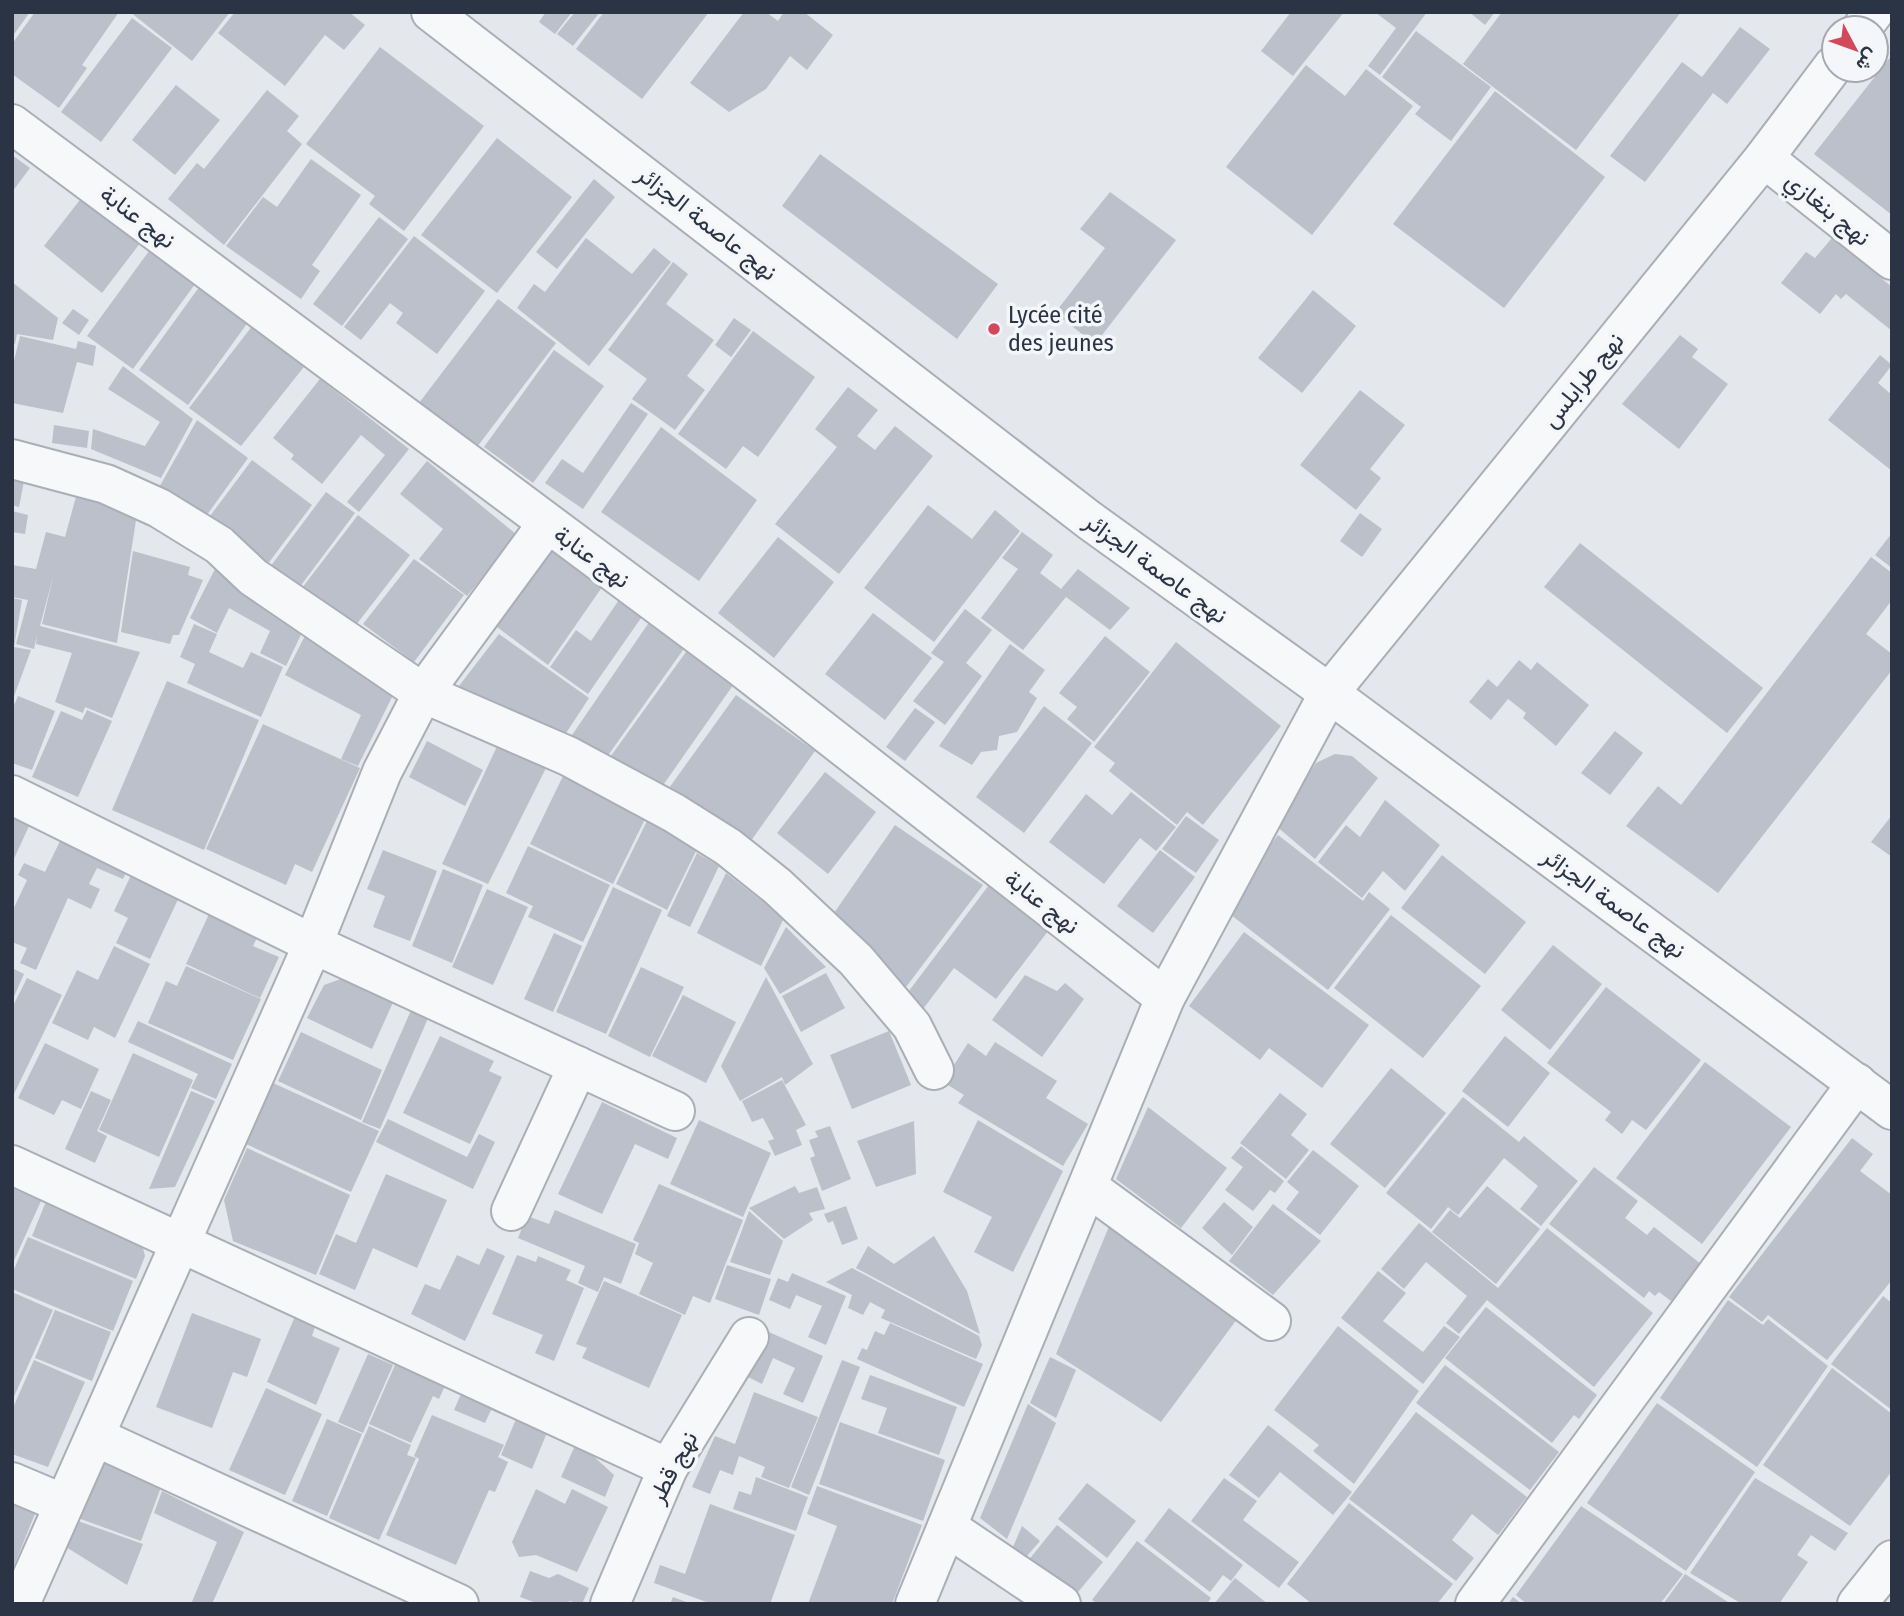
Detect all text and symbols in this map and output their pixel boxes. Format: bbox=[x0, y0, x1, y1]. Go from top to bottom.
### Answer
north arrow bbox=[1820, 14, 1890, 84]
text: ش bbox=[1851, 44, 1884, 76]
street label: نهج عاصمة الجزائر bbox=[629, 159, 783, 289]
street label: نهج بنغازي bbox=[1777, 166, 1876, 256]
street label: نهج عنابة bbox=[93, 180, 181, 257]
place label: Lycée cité des jeunes bbox=[1008, 301, 1114, 357]
marker: Lycée cité des jeunes bbox=[986, 321, 1002, 337]
street label: نهج طرابلس bbox=[1536, 327, 1632, 435]
street label: نهج عاصمة الجزائر bbox=[1076, 506, 1233, 632]
street label: نهج عنابة bbox=[547, 520, 636, 596]
street label: نهج عاصمة الجزائر bbox=[1534, 841, 1691, 967]
street label: نهج عنابة bbox=[997, 864, 1085, 942]
street label: نهج قطر bbox=[642, 1426, 706, 1510]

